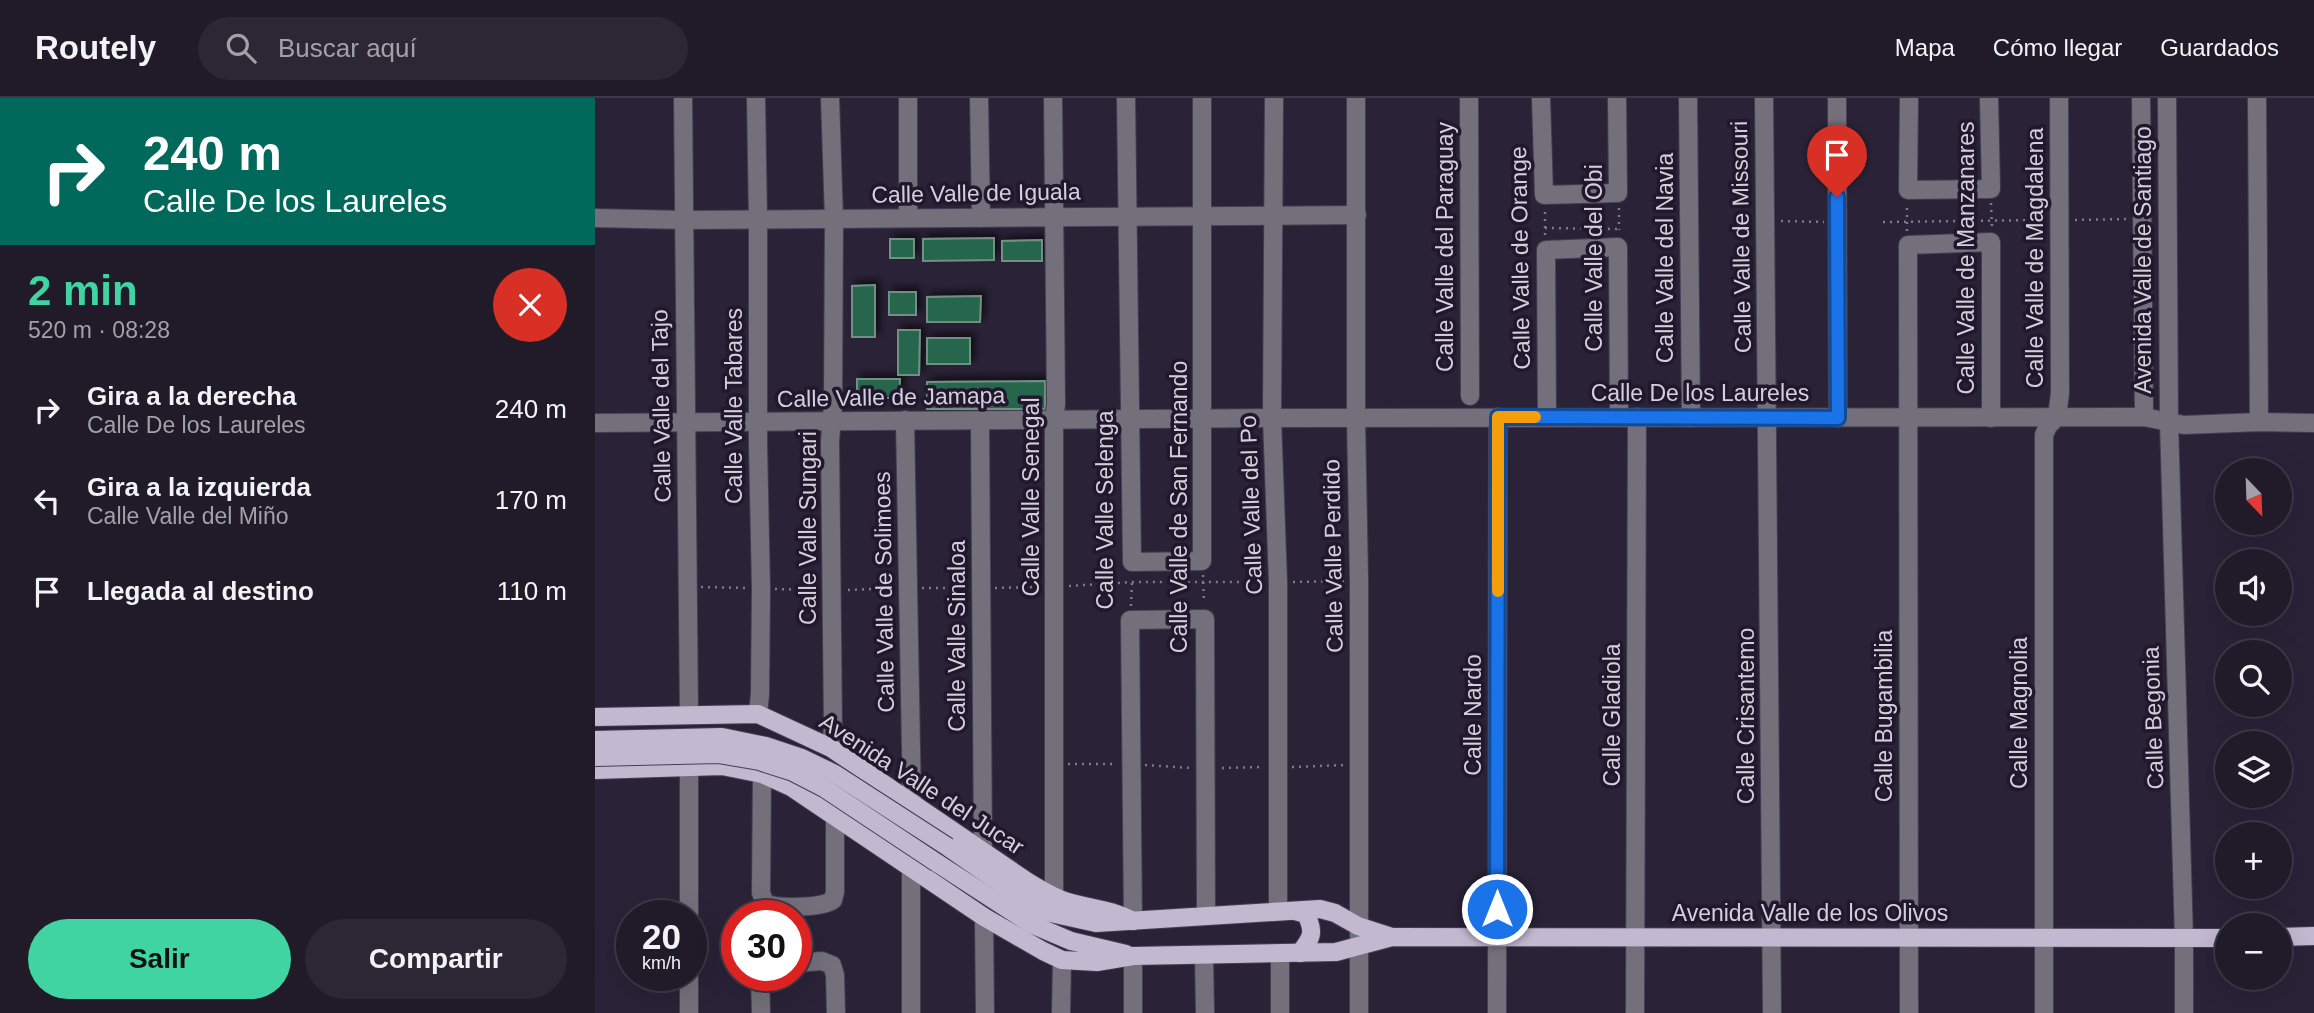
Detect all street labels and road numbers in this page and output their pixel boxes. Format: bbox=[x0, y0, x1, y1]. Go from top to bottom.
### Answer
street label: Calle Valle del Paraguay bbox=[1432, 121, 1458, 372]
street label: Calle Valle de Missouri bbox=[1726, 121, 1756, 353]
street label: Calle Valle de Manzanares bbox=[1953, 121, 1979, 395]
street label: Avenida Valle de Santiago bbox=[2130, 126, 2156, 394]
street label: Calle Valle de Magdalena bbox=[2022, 128, 2048, 388]
street label: Calle Valle de Orange bbox=[1505, 146, 1535, 370]
street label: Calle Valle del Navia bbox=[1652, 153, 1678, 363]
street label: Calle Valle del Obi bbox=[1581, 164, 1607, 352]
street label: Calle Valle de Iguala bbox=[871, 178, 1081, 208]
street label: Calle Valle Tabares bbox=[721, 308, 747, 504]
street label: Calle Valle del Tajo bbox=[646, 309, 676, 503]
street label: Calle Valle de San Fernando bbox=[1166, 361, 1192, 653]
street label: Calle De los Laureles bbox=[1591, 380, 1809, 406]
street label: Calle Valle de Jamapa bbox=[777, 382, 1006, 412]
street label: Calle Valle Senegal bbox=[1018, 397, 1044, 597]
street label: Calle Valle Selenga bbox=[1092, 410, 1118, 610]
street label: Calle Valle del Po bbox=[1235, 415, 1267, 595]
street label: Calle Valle Sungari bbox=[795, 431, 821, 625]
street label: Calle Valle Perdido bbox=[1318, 459, 1348, 653]
street label: Calle Valle de Solimoes bbox=[869, 471, 899, 713]
street label: Calle Valle Sinaloa bbox=[944, 540, 970, 732]
street label: Calle Crisantemo bbox=[1733, 628, 1759, 804]
street label: Calle Bugambilia bbox=[1871, 629, 1897, 802]
street label: Calle Magnolia bbox=[2006, 637, 2032, 789]
street label: Calle Gladiola bbox=[1599, 643, 1625, 787]
street label: Calle Begonia bbox=[2138, 646, 2168, 790]
street label: Calle Nardo bbox=[1460, 654, 1486, 776]
street label: Avenida Valle del Jucar bbox=[815, 708, 1029, 860]
street label: Avenida Valle de los Olivos bbox=[1672, 900, 1948, 926]

